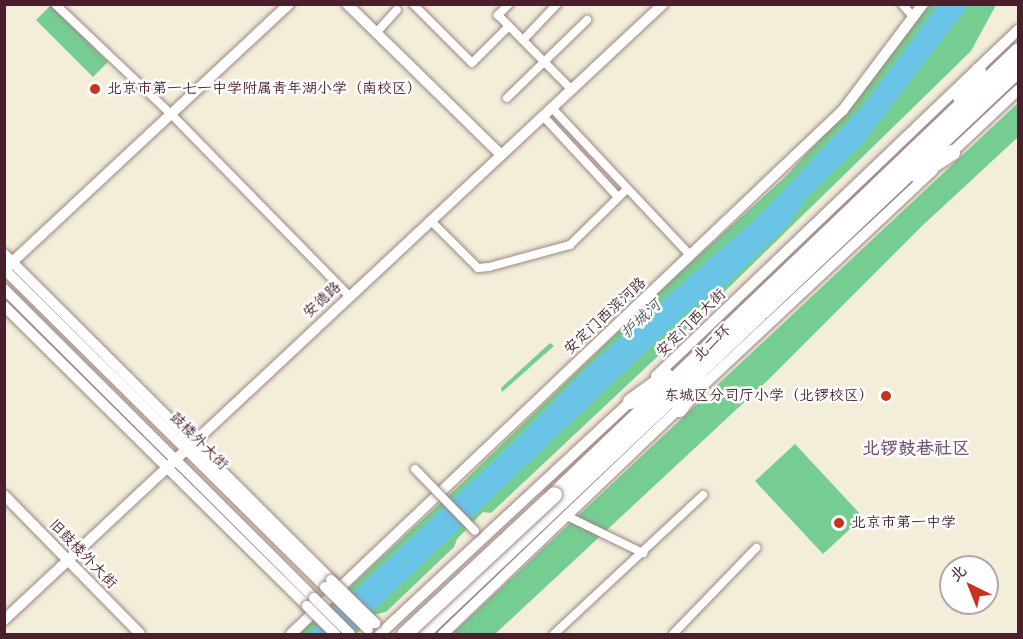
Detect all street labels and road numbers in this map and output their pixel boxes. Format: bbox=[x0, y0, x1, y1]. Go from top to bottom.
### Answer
street label: 安定门西滨河路 bbox=[560, 274, 650, 358]
street label: 安德路 bbox=[299, 278, 345, 322]
street label: 安定门西大街 bbox=[652, 285, 730, 361]
street label: 北二环 bbox=[690, 321, 734, 365]
street label: 鼓楼外大街 bbox=[166, 408, 232, 474]
street label: 旧鼓楼外大街 bbox=[45, 515, 121, 593]

